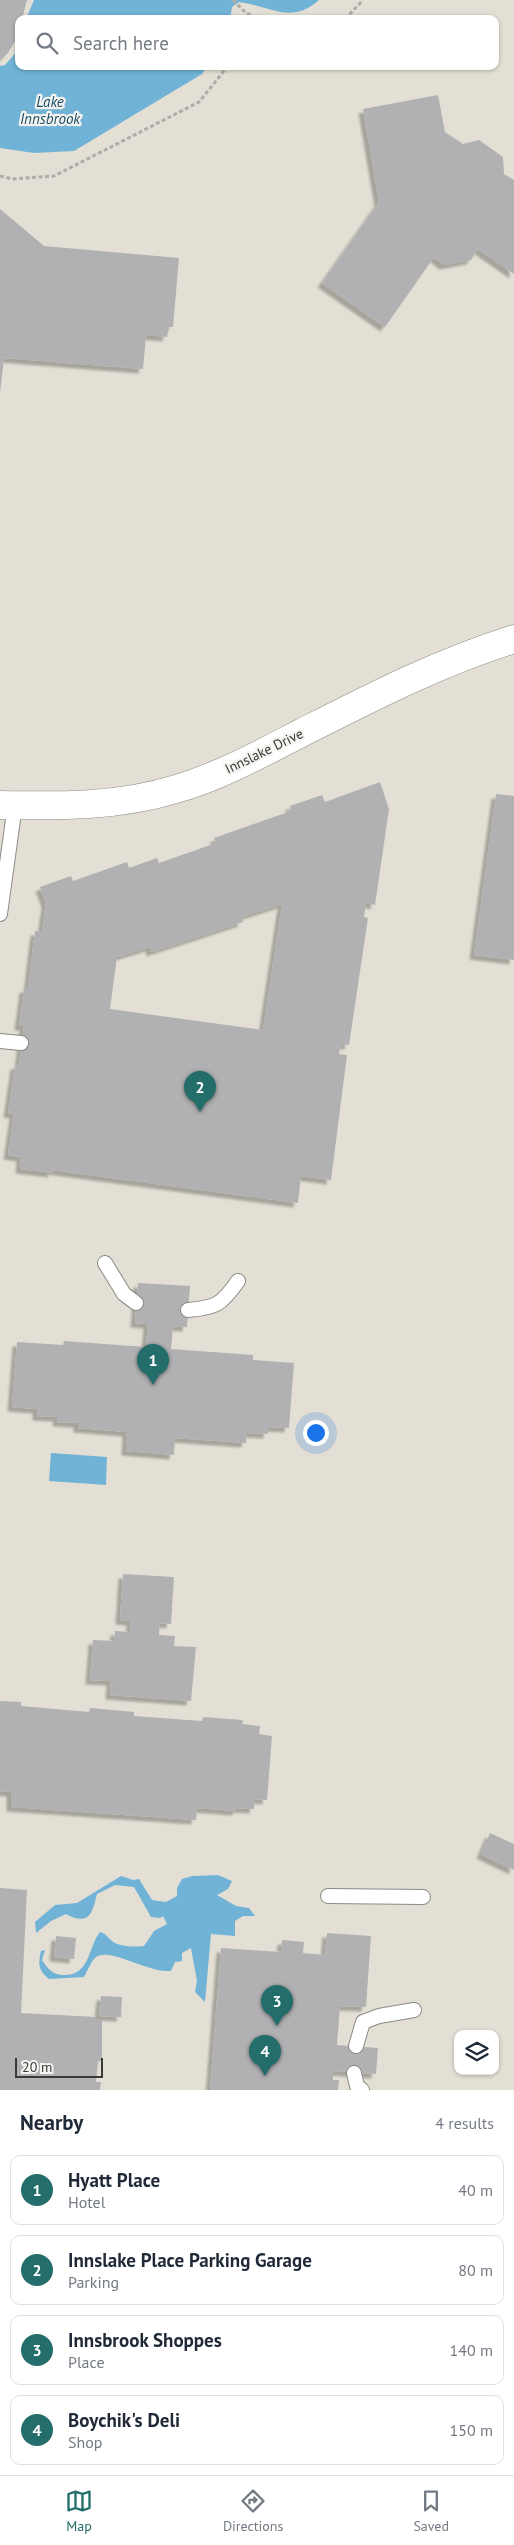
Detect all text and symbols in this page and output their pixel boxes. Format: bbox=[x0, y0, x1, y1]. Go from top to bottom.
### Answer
search box bbox=[15, 15, 499, 70]
icon: search bbox=[33, 29, 61, 57]
text: Search here bbox=[73, 31, 169, 55]
water label: Lake Innsbrook bbox=[20, 92, 81, 128]
street label: Innslake Drive bbox=[222, 724, 306, 778]
pin: 2 bbox=[184, 1071, 216, 1112]
pin: 1 bbox=[137, 1344, 169, 1385]
your location bbox=[303, 1420, 329, 1446]
pin: 3 bbox=[261, 1985, 293, 2026]
map controls bbox=[454, 2030, 499, 2075]
button: layers bbox=[454, 2030, 499, 2075]
pin: 4 bbox=[249, 2035, 281, 2076]
scale bar bbox=[15, 2055, 102, 2078]
text: 20 m bbox=[22, 2058, 52, 2076]
text: Nearby bbox=[20, 2109, 83, 2136]
text: 4 results bbox=[435, 2113, 494, 2133]
text: Hyatt Place bbox=[68, 2168, 160, 2192]
text: 1 bbox=[32, 2180, 42, 2200]
text: 40 m bbox=[458, 2180, 493, 2200]
text: Hotel bbox=[68, 2192, 105, 2212]
text: Innslake Place Parking Garage bbox=[68, 2248, 312, 2272]
text: 2 bbox=[32, 2260, 42, 2280]
text: 80 m bbox=[458, 2260, 493, 2280]
text: Parking bbox=[68, 2272, 119, 2292]
text: Innsbrook Shoppes bbox=[68, 2328, 222, 2352]
text: 3 bbox=[32, 2340, 42, 2360]
text: 140 m bbox=[450, 2340, 493, 2360]
text: Place bbox=[68, 2352, 105, 2372]
text: Boychik's Deli bbox=[68, 2408, 180, 2432]
text: 4 bbox=[32, 2420, 42, 2440]
text: 150 m bbox=[450, 2420, 493, 2440]
text: Shop bbox=[68, 2432, 102, 2452]
tab: Map bbox=[65, 2487, 93, 2535]
tab: Directions bbox=[223, 2487, 283, 2535]
tab: Saved bbox=[413, 2487, 449, 2535]

